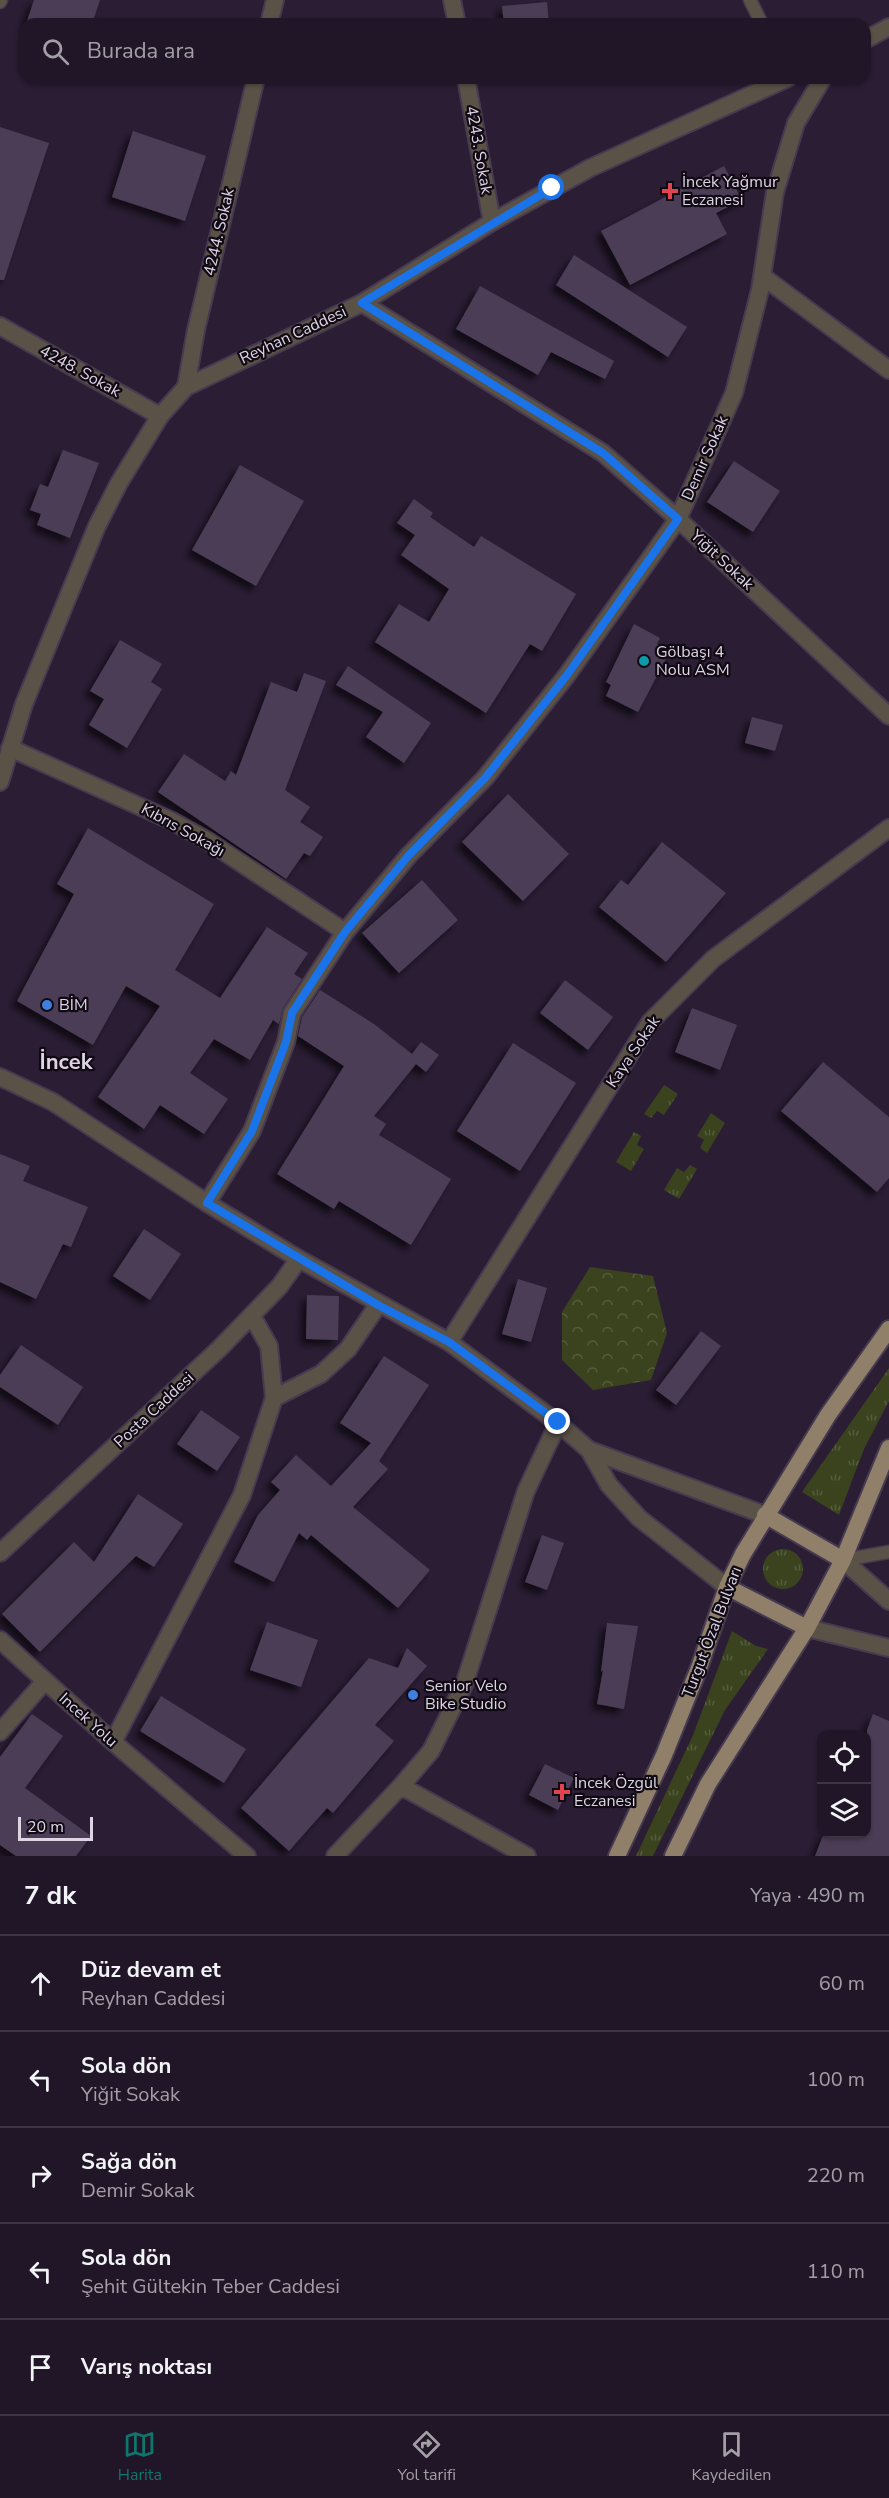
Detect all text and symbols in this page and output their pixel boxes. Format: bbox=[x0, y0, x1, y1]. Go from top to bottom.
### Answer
search box bbox=[18, 18, 871, 84]
icon: search bbox=[39, 35, 72, 68]
text: Burada ara bbox=[87, 36, 195, 66]
street label: 4243. Sokak bbox=[460, 104, 498, 197]
place label: İncek Yağmur Eczanesi bbox=[682, 171, 778, 211]
route start bbox=[538, 174, 564, 200]
marker: İncek Yağmur Eczanesi bbox=[663, 184, 677, 198]
street label: 4244. Sokak bbox=[198, 185, 240, 278]
street label: Reyhan Caddesi bbox=[236, 301, 350, 369]
street label: 4248. Sokak bbox=[36, 340, 125, 403]
street label: Demir Sokak bbox=[676, 411, 734, 504]
street label: Yiğit Sokak bbox=[685, 524, 759, 596]
place label: Gölbaşı 4 Nolu ASM bbox=[656, 641, 730, 681]
marker: Gölbaşı 4 Nolu ASM bbox=[637, 654, 651, 668]
street label: Kıbrıs Sokağı bbox=[137, 798, 229, 862]
place label: BİM bbox=[59, 994, 88, 1016]
marker: BİM bbox=[40, 998, 54, 1012]
street label: Kaya Sokak bbox=[601, 1011, 666, 1092]
district label: İncek bbox=[40, 1047, 94, 1077]
street label: Posta Caddesi bbox=[109, 1367, 199, 1453]
route end bbox=[544, 1408, 570, 1434]
street label: Turgut Özal Bulvarı bbox=[677, 1563, 747, 1701]
place label: Senior Velo Bike Studio bbox=[425, 1675, 507, 1715]
street label: Incek Yolu bbox=[54, 1688, 122, 1752]
marker: Senior Velo Bike Studio bbox=[406, 1688, 420, 1702]
map controls bbox=[817, 1730, 871, 1838]
button: locate bbox=[817, 1730, 871, 1784]
place label: İncek Özgül Eczanesi bbox=[574, 1772, 658, 1812]
button: layers bbox=[817, 1784, 871, 1838]
marker: İncek Özgül Eczanesi bbox=[555, 1785, 569, 1799]
scale bar bbox=[18, 1814, 93, 1842]
text: 20 m bbox=[27, 1816, 64, 1838]
text: 7 dk bbox=[24, 1878, 76, 1913]
text: Yaya · 490 m bbox=[750, 1882, 865, 1909]
text: Düz devam et bbox=[81, 1955, 221, 1985]
icon: ahead bbox=[24, 1967, 57, 2000]
text: 60 m bbox=[819, 1970, 865, 1997]
text: Reyhan Caddesi bbox=[81, 1985, 225, 2012]
text: Sola dön bbox=[81, 2051, 171, 2081]
icon: left bbox=[24, 2063, 57, 2096]
text: 100 m bbox=[807, 2066, 865, 2093]
text: Yiğit Sokak bbox=[81, 2081, 180, 2108]
text: Sağa dön bbox=[81, 2147, 177, 2177]
icon: right bbox=[24, 2159, 57, 2192]
text: 220 m bbox=[807, 2162, 865, 2189]
text: Demir Sokak bbox=[81, 2177, 194, 2204]
text: Sola dön bbox=[81, 2243, 171, 2273]
icon: left bbox=[24, 2255, 57, 2288]
text: 110 m bbox=[807, 2258, 865, 2285]
text: Şehit Gültekin Teber Caddesi bbox=[81, 2273, 340, 2300]
icon: arrive bbox=[24, 2351, 57, 2384]
text: Varış noktası bbox=[81, 2352, 212, 2382]
tab: Harita bbox=[118, 2428, 162, 2486]
tab: Yol tarifi bbox=[397, 2428, 456, 2486]
tab: Kaydedilen bbox=[691, 2428, 771, 2486]

